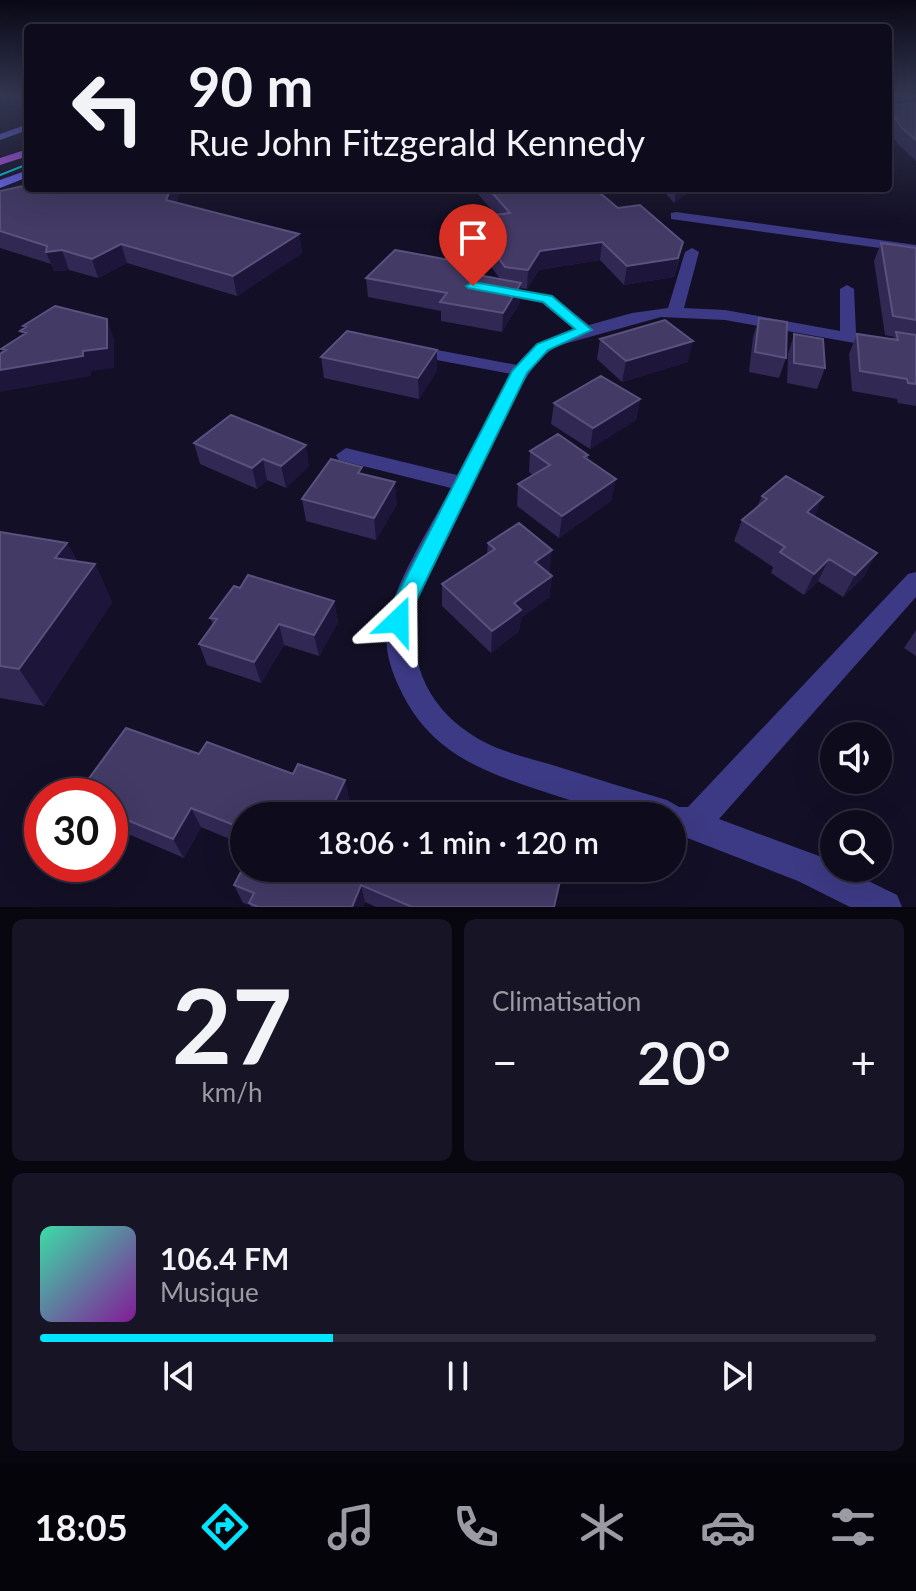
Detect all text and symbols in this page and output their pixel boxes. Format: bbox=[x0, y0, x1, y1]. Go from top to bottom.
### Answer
text: 90 m bbox=[188, 52, 313, 119]
icon: left bbox=[56, 56, 160, 160]
text: Rue John Fitzgerald Kennedy bbox=[188, 120, 645, 164]
pin bbox=[439, 204, 507, 286]
icon: arrive bbox=[451, 216, 495, 260]
position arrow bbox=[356, 579, 440, 663]
map controls bbox=[820, 722, 892, 882]
button: sound bbox=[820, 722, 892, 794]
speed limit sign: 30 bbox=[24, 778, 128, 882]
button: search bbox=[820, 810, 892, 882]
text: 18:06 · 1 min · 120 m bbox=[317, 824, 599, 860]
text: 27 bbox=[172, 961, 292, 1086]
text: Climatisation bbox=[492, 985, 641, 1017]
text: 20° bbox=[637, 1026, 731, 1098]
text: − bbox=[492, 1036, 518, 1088]
text: + bbox=[850, 1036, 876, 1088]
text: km/h bbox=[202, 1076, 262, 1108]
text: 106.4 FM bbox=[160, 1240, 289, 1276]
text: Musique bbox=[160, 1276, 259, 1308]
icon: previous bbox=[157, 1354, 201, 1398]
icon: pause bbox=[436, 1354, 480, 1398]
icon: next bbox=[715, 1354, 759, 1398]
icon: directions bbox=[197, 1499, 253, 1555]
icon: music bbox=[323, 1499, 379, 1555]
icon: phone bbox=[448, 1499, 504, 1555]
icon: climate bbox=[574, 1499, 630, 1555]
icon: car bbox=[700, 1499, 756, 1555]
icon: filters bbox=[825, 1499, 881, 1555]
text: 18:05 bbox=[35, 1505, 128, 1549]

